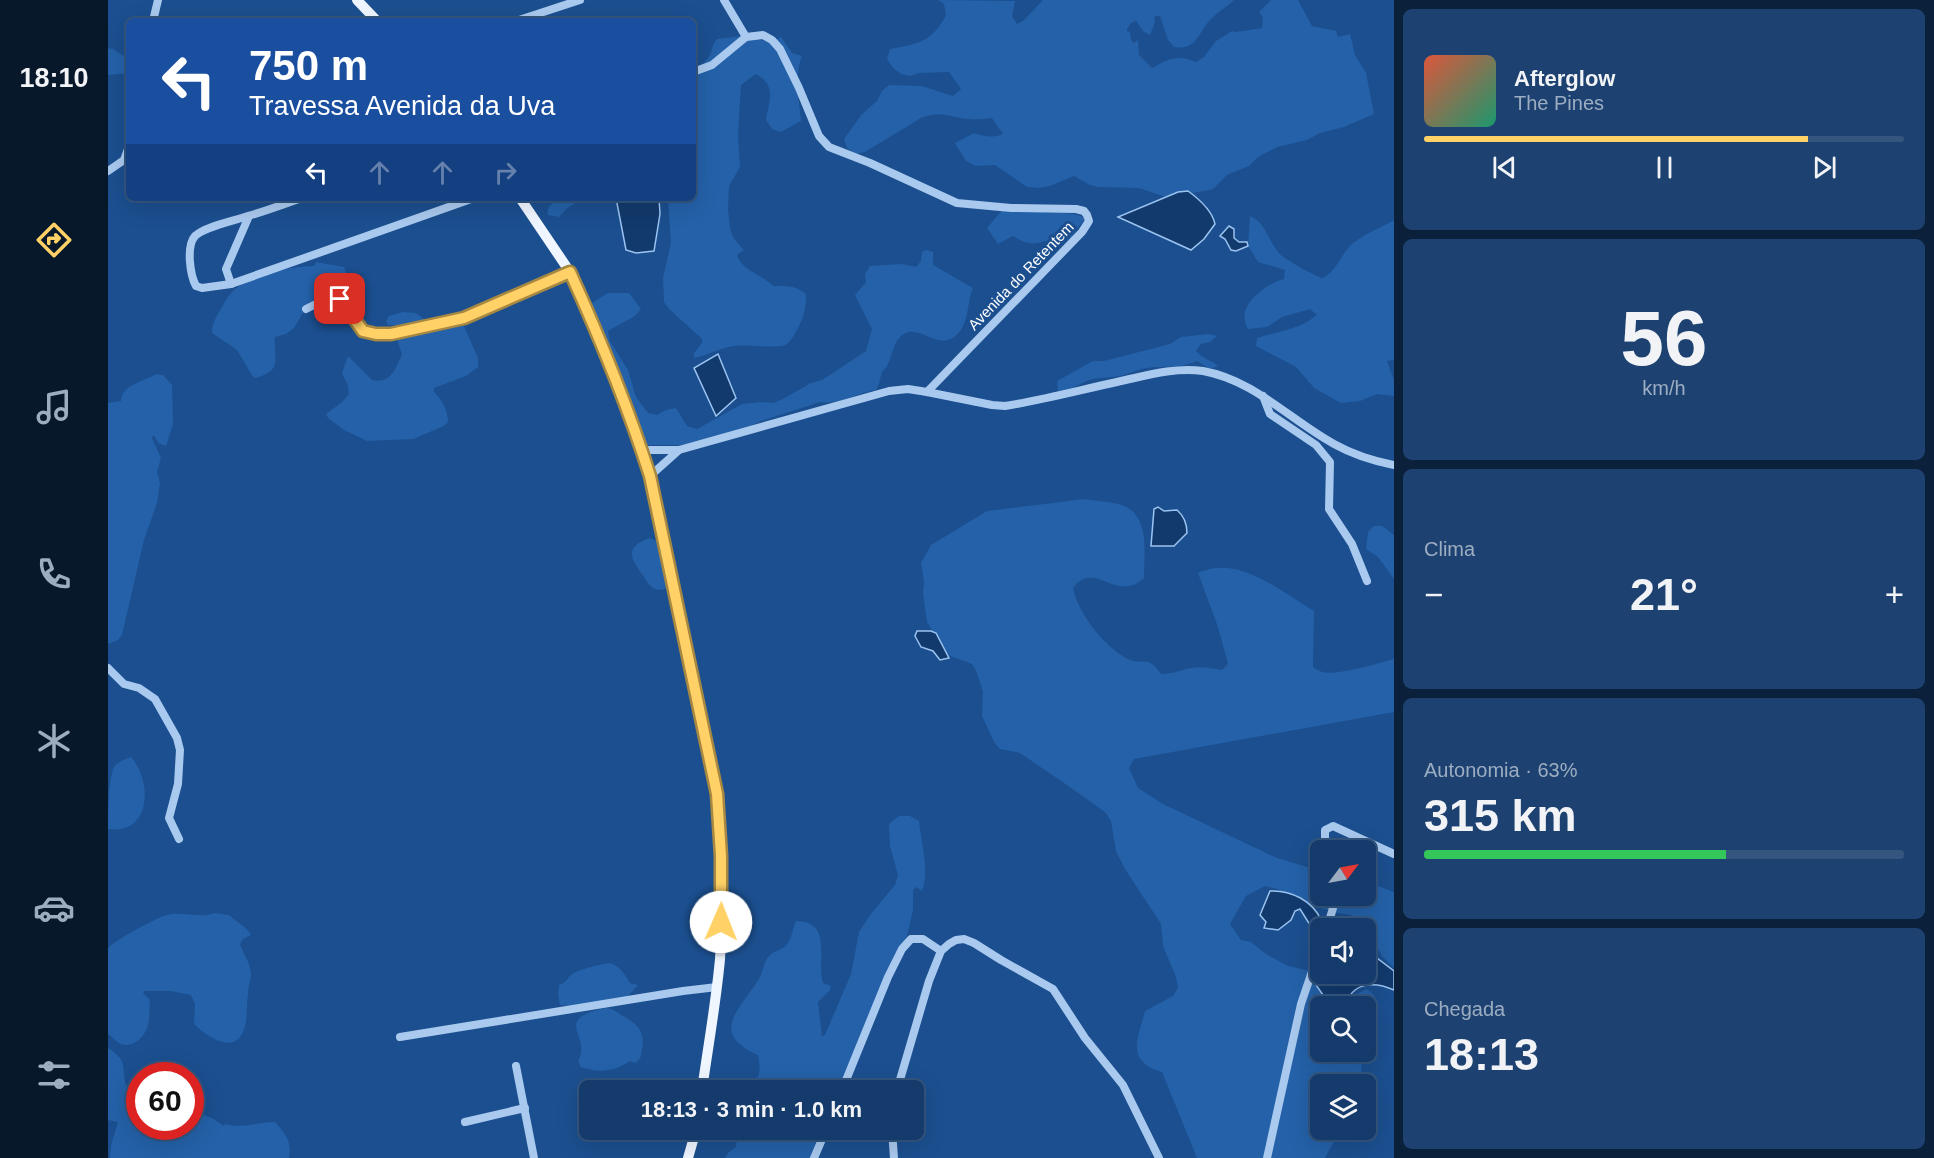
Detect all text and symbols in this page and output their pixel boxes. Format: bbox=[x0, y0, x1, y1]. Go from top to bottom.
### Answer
icon: left bbox=[150, 42, 228, 120]
text: 750 m bbox=[249, 42, 368, 89]
text: 18:10 bbox=[19, 63, 89, 93]
text: Afterglow bbox=[1514, 66, 1615, 91]
text: Travessa Avenida da Uva bbox=[249, 91, 555, 121]
text: The Pines bbox=[1514, 92, 1604, 114]
icon: previous bbox=[1488, 151, 1521, 184]
icon: pause bbox=[1648, 151, 1681, 184]
icon: next bbox=[1808, 151, 1841, 184]
icon: left bbox=[300, 156, 333, 189]
icon: ahead bbox=[363, 156, 396, 189]
icon: ahead bbox=[426, 156, 459, 189]
icon: right bbox=[489, 156, 522, 189]
street label: Avenida do Retentem bbox=[965, 218, 1077, 333]
icon: directions bbox=[33, 219, 75, 261]
pin bbox=[314, 273, 365, 324]
icon: arrive bbox=[323, 282, 356, 315]
text: 56 bbox=[1621, 294, 1707, 382]
text: km/h bbox=[1642, 377, 1686, 399]
icon: music bbox=[33, 386, 75, 428]
text: Clima bbox=[1424, 538, 1475, 560]
icon: phone bbox=[33, 553, 75, 595]
text: 21° bbox=[1630, 569, 1698, 620]
text: − bbox=[1424, 576, 1443, 613]
text: + bbox=[1885, 576, 1904, 613]
icon: climate bbox=[33, 720, 75, 762]
text: Autonomia · 63% bbox=[1424, 759, 1577, 781]
text: 315 km bbox=[1424, 790, 1577, 841]
north arrow bbox=[1310, 840, 1376, 906]
map controls bbox=[1310, 840, 1376, 1140]
icon: car bbox=[33, 887, 75, 929]
position arrow bbox=[689, 890, 753, 954]
button: sound bbox=[1310, 918, 1376, 984]
button: search bbox=[1310, 996, 1376, 1062]
text: Chegada bbox=[1424, 998, 1505, 1020]
text: 18:13 bbox=[1424, 1029, 1539, 1080]
icon: filters bbox=[33, 1054, 75, 1096]
speed limit sign: 60 bbox=[126, 1062, 204, 1140]
button: layers bbox=[1310, 1074, 1376, 1140]
text: 18:13 · 3 min · 1.0 km bbox=[641, 1097, 862, 1122]

